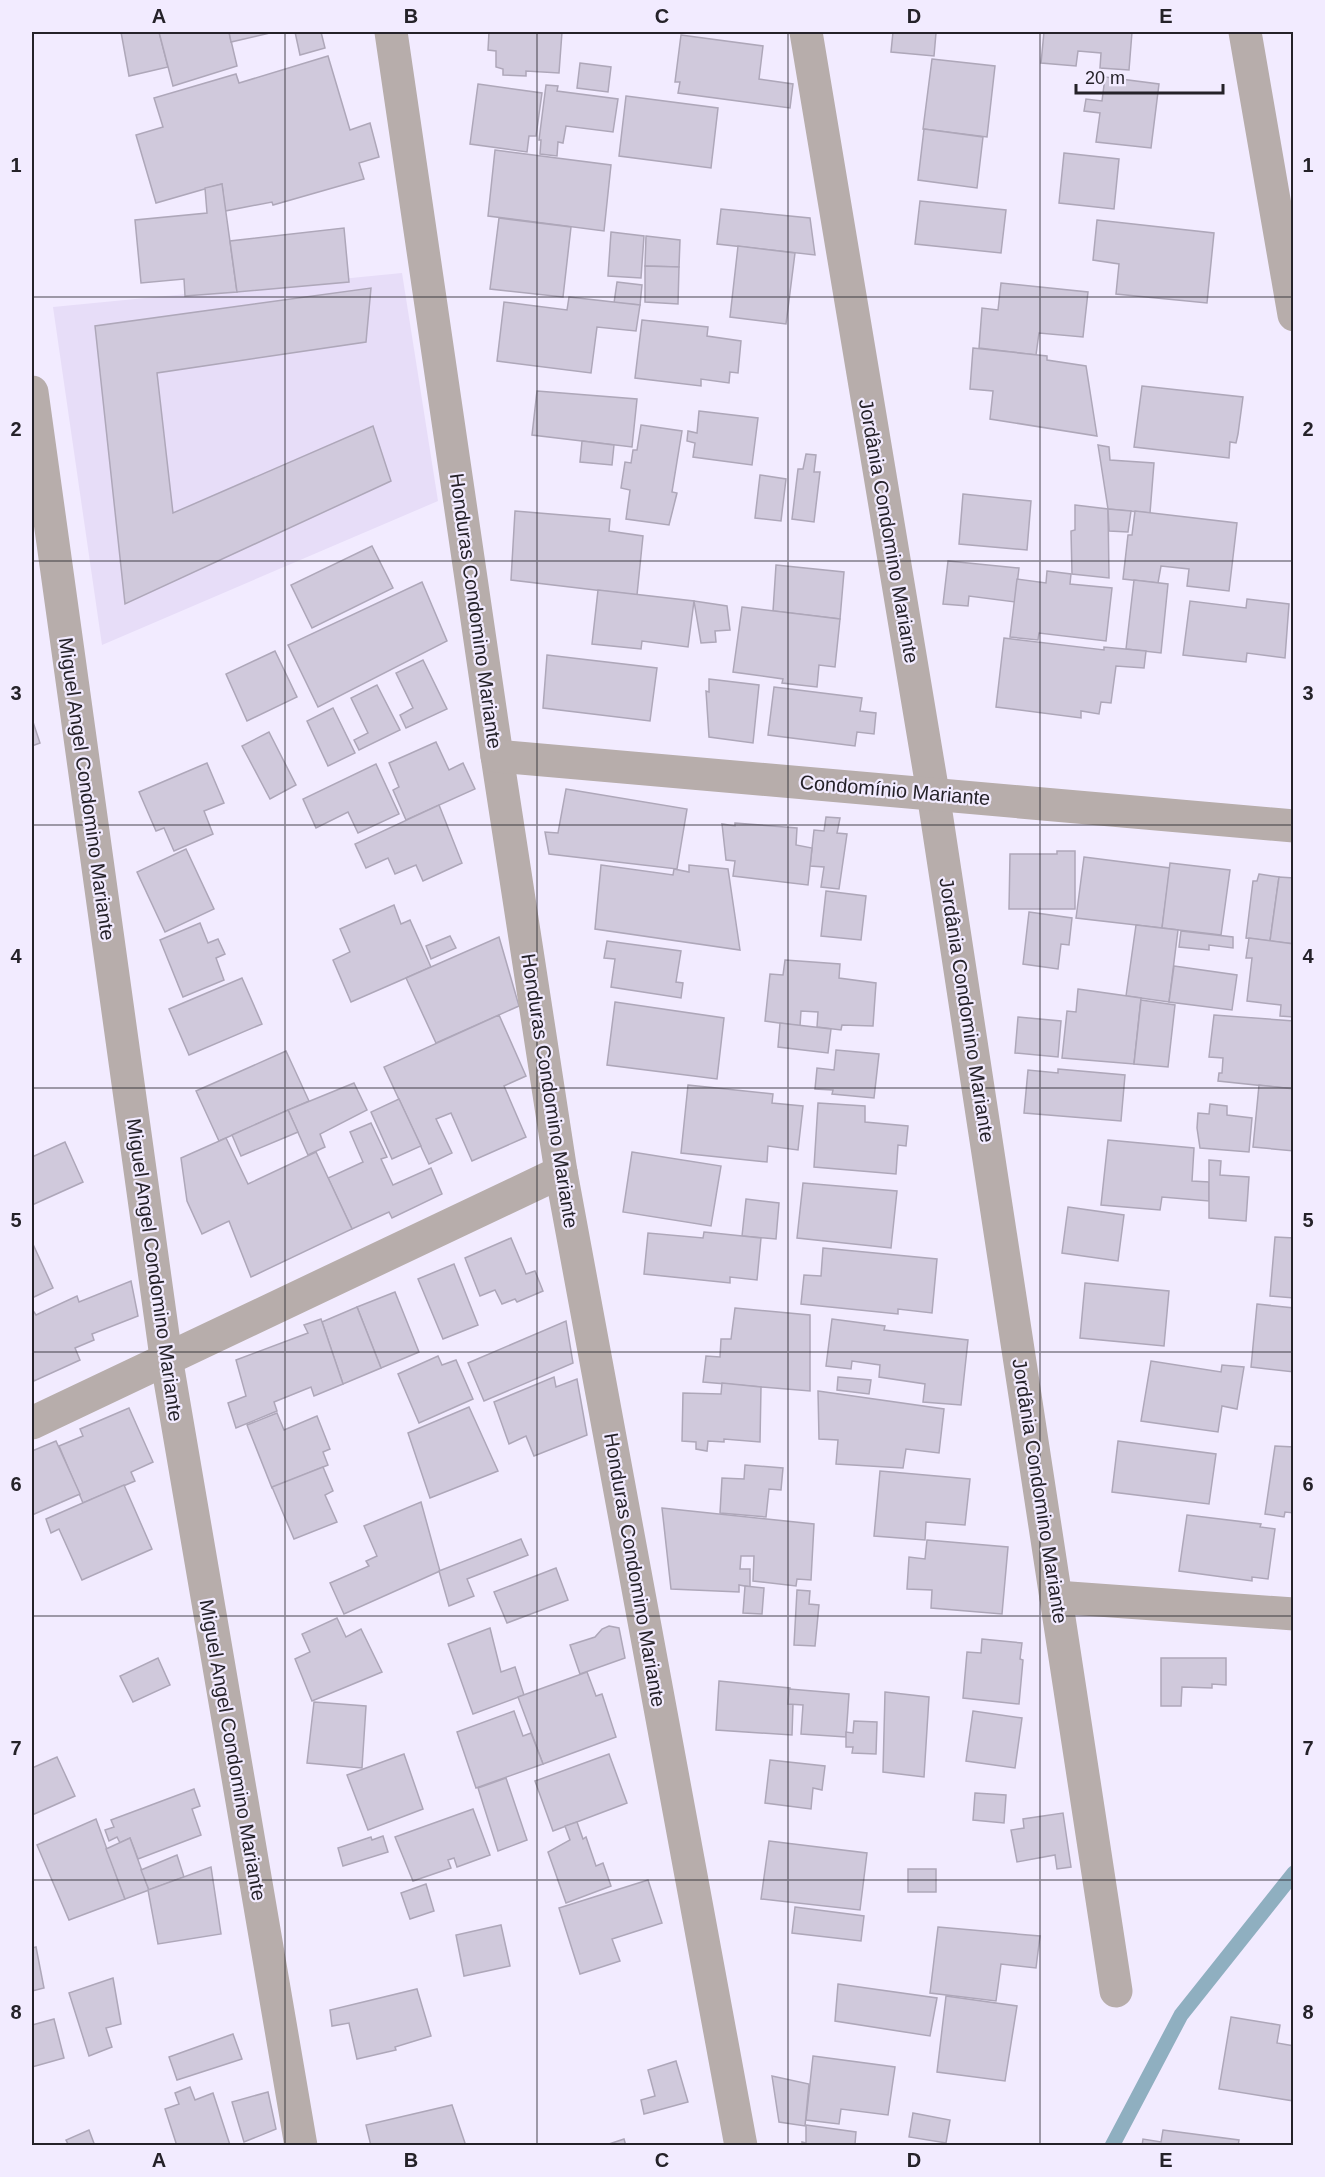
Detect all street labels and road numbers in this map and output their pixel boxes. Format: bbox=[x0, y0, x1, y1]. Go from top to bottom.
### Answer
street label: Jordânia Condomino Mariante bbox=[855, 397, 923, 665]
street label: Honduras Condomino Mariante bbox=[446, 472, 506, 750]
street label: Miguel Angel Condomino Mariante bbox=[55, 636, 119, 942]
street label: Condomínio Mariante bbox=[799, 771, 991, 809]
street label: Jordânia Condomino Mariante bbox=[935, 876, 999, 1144]
street label: Honduras Condomino Mariante bbox=[517, 952, 583, 1230]
street label: Miguel Angel Condomino Mariante bbox=[123, 1117, 187, 1423]
street label: Jordânia Condomino Mariante bbox=[1008, 1357, 1072, 1625]
street label: Honduras Condomino Mariante bbox=[600, 1431, 670, 1709]
street label: Miguel Angel Condomino Mariante bbox=[196, 1598, 270, 1902]

